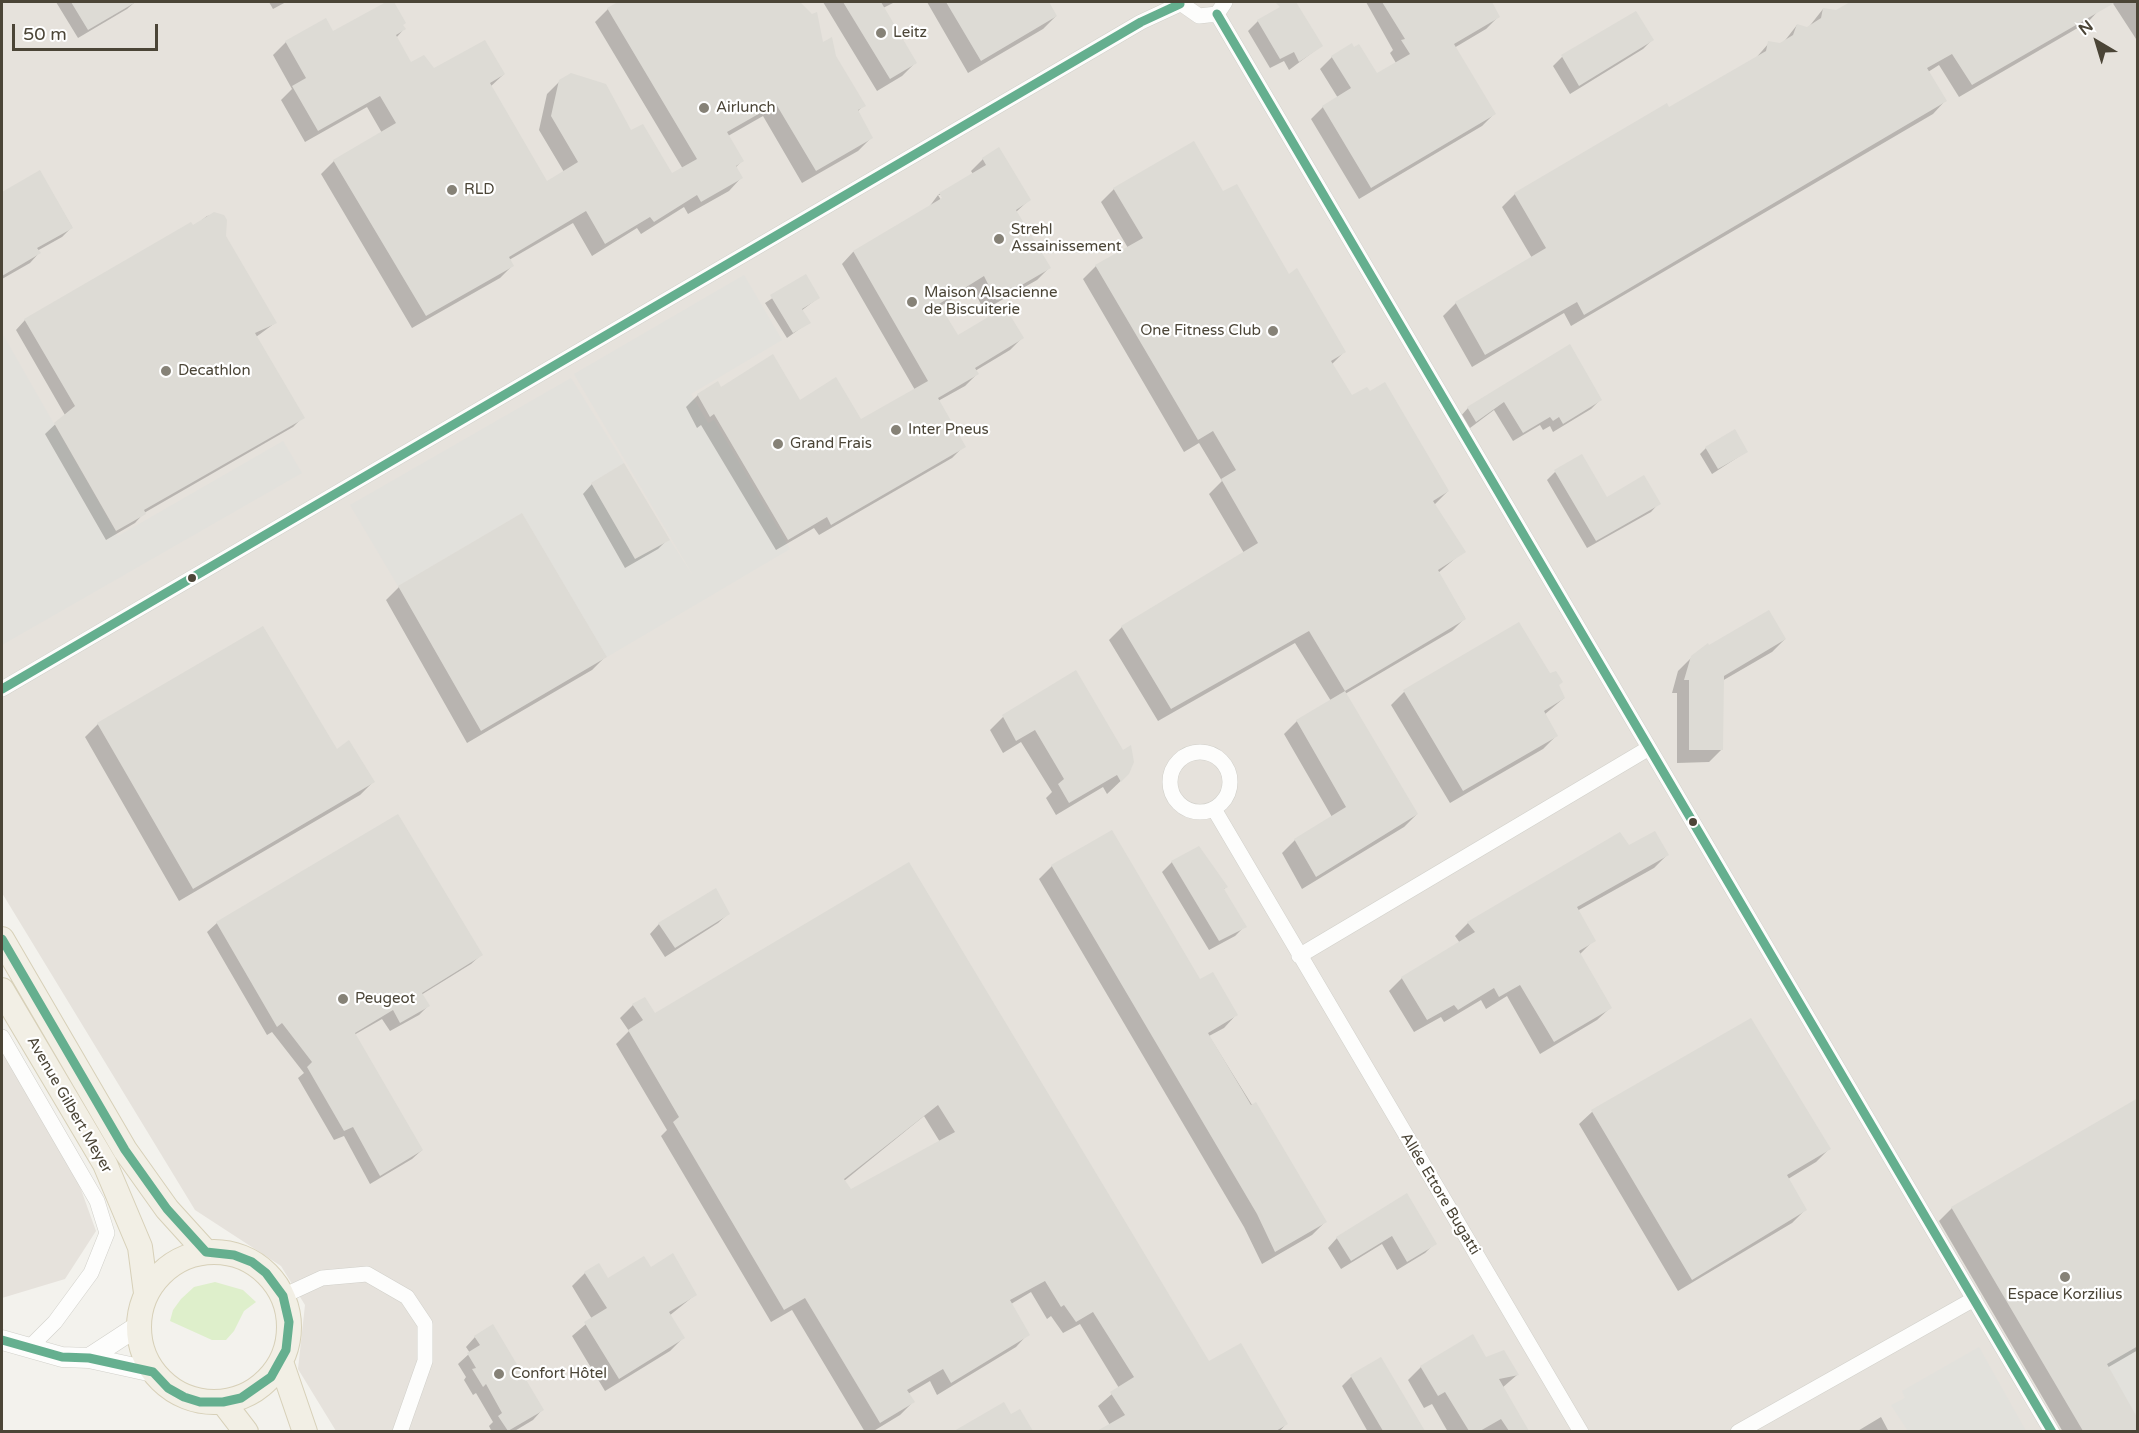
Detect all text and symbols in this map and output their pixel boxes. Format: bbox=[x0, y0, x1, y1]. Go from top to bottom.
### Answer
scale bar bbox=[15, 12, 160, 50]
north arrow bbox=[2067, 12, 2127, 72]
text: N bbox=[2075, 16, 2097, 40]
text: 50 m bbox=[23, 23, 67, 45]
place label: Leitz bbox=[893, 24, 927, 42]
marker: Leitz bbox=[874, 26, 888, 40]
place label: Airlunch bbox=[716, 99, 776, 117]
marker: Airlunch bbox=[697, 101, 711, 115]
place label: RLD bbox=[464, 181, 495, 199]
marker: RLD bbox=[445, 183, 459, 197]
place label: Strehl Assainissement bbox=[1011, 221, 1121, 256]
marker: Strehl Assainissement bbox=[992, 232, 1006, 246]
place label: Maison Alsacienne de Biscuiterie bbox=[924, 284, 1057, 319]
marker: Maison Alsacienne de Biscuiterie bbox=[905, 295, 919, 309]
place label: One Fitness Club bbox=[1140, 322, 1261, 340]
marker: One Fitness Club bbox=[1266, 324, 1280, 338]
place label: Decathlon bbox=[178, 362, 251, 380]
marker: Decathlon bbox=[159, 364, 173, 378]
place label: Inter Pneus bbox=[908, 421, 989, 439]
marker: Inter Pneus bbox=[889, 423, 903, 437]
place label: Grand Frais bbox=[790, 435, 872, 453]
marker: Grand Frais bbox=[771, 437, 785, 451]
unlabelled marker bbox=[186, 572, 198, 584]
unlabelled marker bbox=[1687, 816, 1699, 828]
place label: Peugeot bbox=[355, 990, 415, 1008]
marker: Peugeot bbox=[336, 992, 350, 1006]
street label: Avenue Gilbert Meyer bbox=[23, 1034, 115, 1176]
street label: Allée Ettore Bugatti bbox=[1396, 1130, 1484, 1258]
marker: Espace Korzilius bbox=[2058, 1270, 2072, 1284]
place label: Espace Korzilius bbox=[2008, 1286, 2122, 1304]
place label: Confort Hôtel bbox=[511, 1365, 607, 1383]
marker: Confort Hôtel bbox=[492, 1367, 506, 1381]

